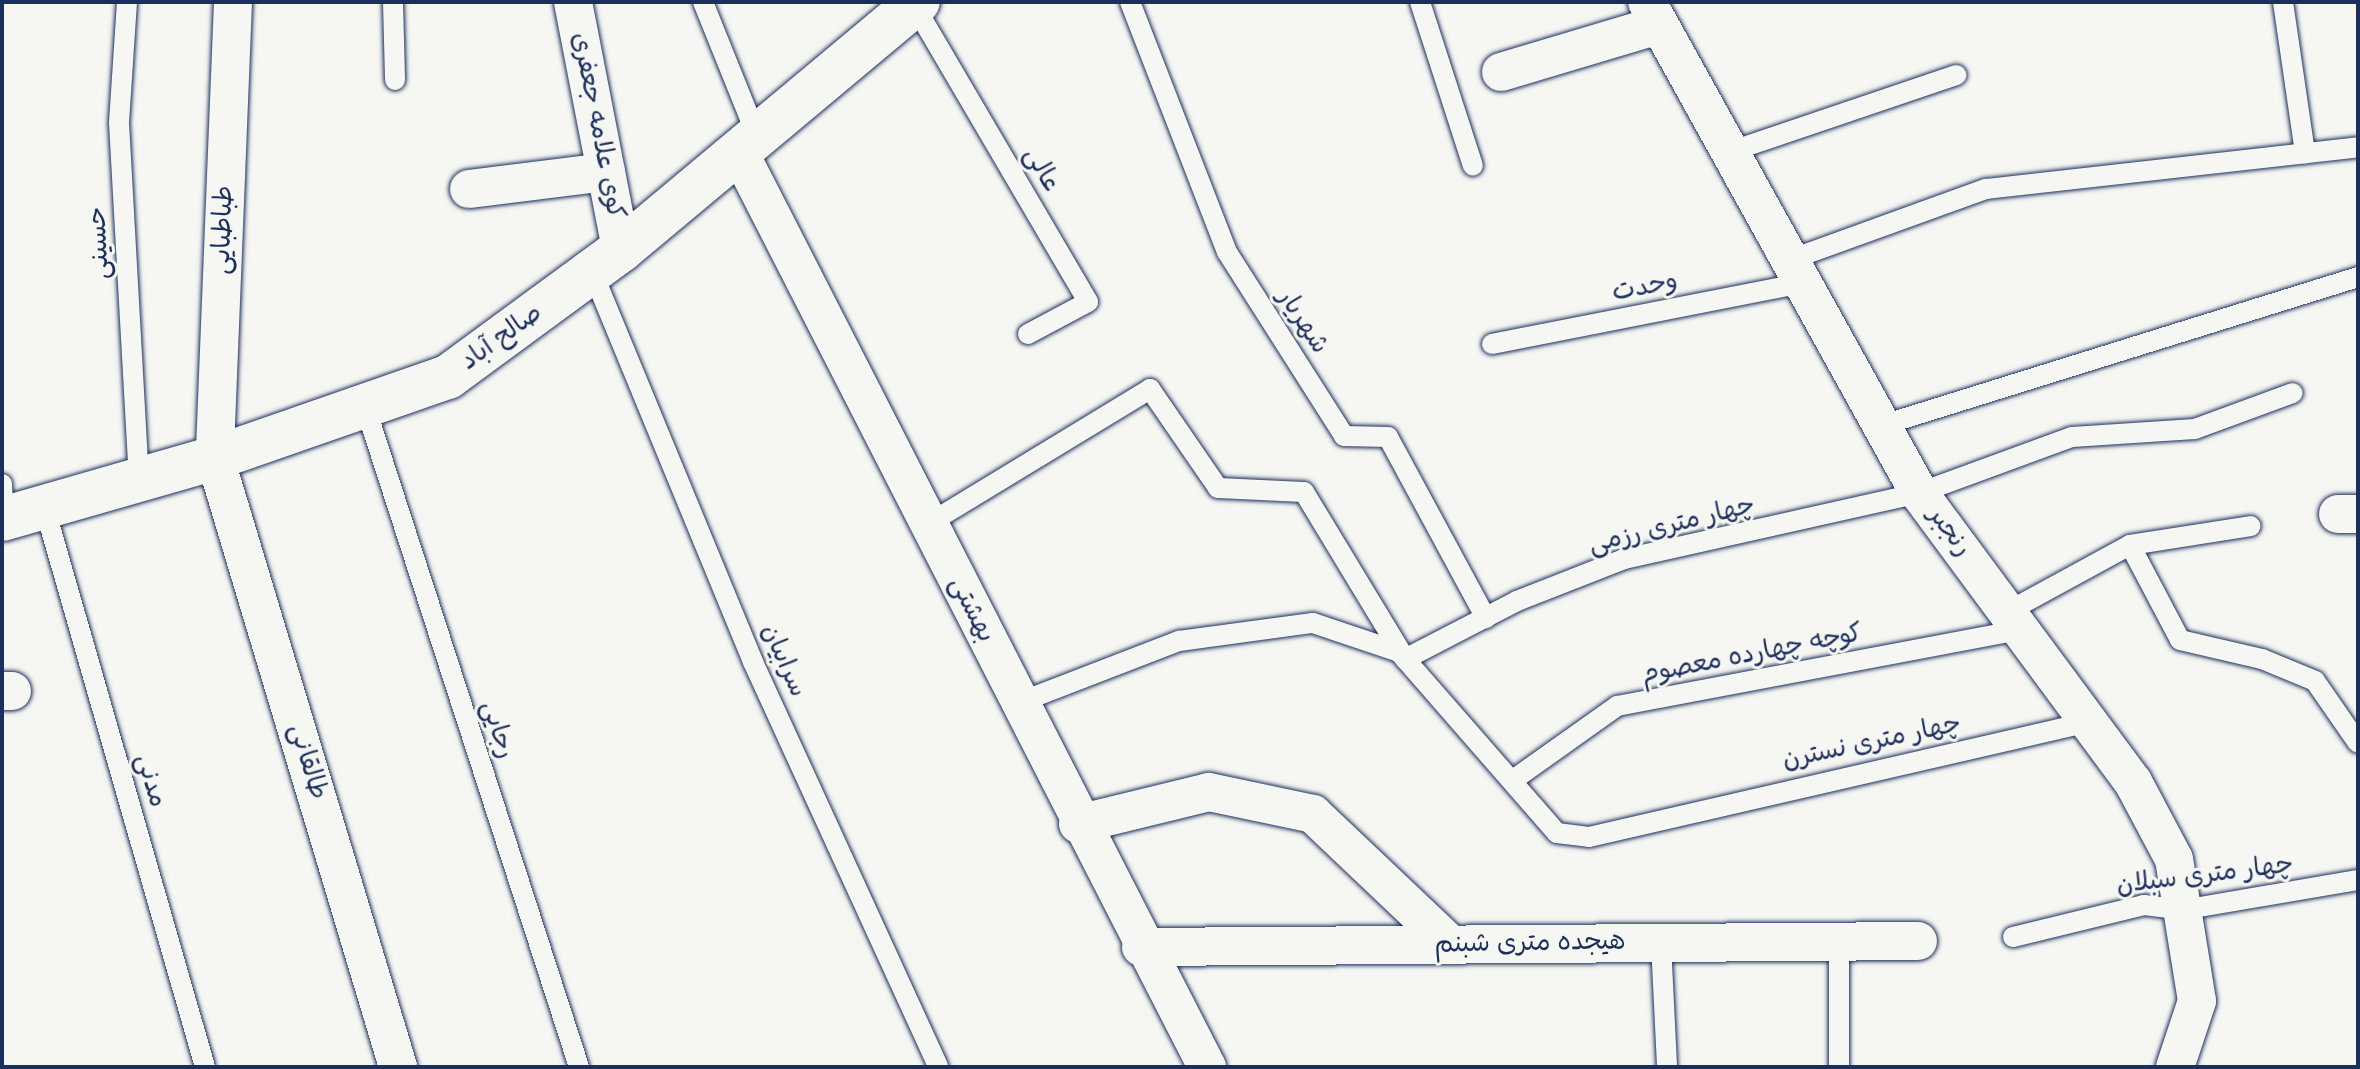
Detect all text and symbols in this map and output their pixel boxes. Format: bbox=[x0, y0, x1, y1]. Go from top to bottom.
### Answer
street label: کوی علامه جعفری bbox=[564, 30, 630, 222]
street label: عالی bbox=[1016, 142, 1066, 198]
street label: طباطبایی bbox=[207, 185, 241, 275]
street label: حسینی bbox=[83, 206, 117, 280]
street label: وحدت bbox=[1610, 266, 1680, 310]
street label: شهریار bbox=[1270, 284, 1334, 360]
street label: صالح آباد bbox=[455, 298, 549, 378]
street label: چهار متری رزمی bbox=[1586, 490, 1758, 562]
street label: رنجبر bbox=[1920, 501, 1978, 563]
street label: بهشتی bbox=[941, 572, 1001, 648]
street label: کوچه چهارده معصوم bbox=[1639, 618, 1865, 692]
street label: سرابیان bbox=[753, 620, 813, 702]
street label: رجایی bbox=[473, 697, 521, 763]
street label: چهار متری نسترن bbox=[1780, 709, 1964, 777]
street label: طالقانی bbox=[281, 721, 333, 803]
street label: مدنی bbox=[128, 751, 172, 811]
street label: چهار متری سبلان bbox=[2115, 850, 2295, 902]
street label: هیجده متری شبنم bbox=[1434, 927, 1626, 961]

